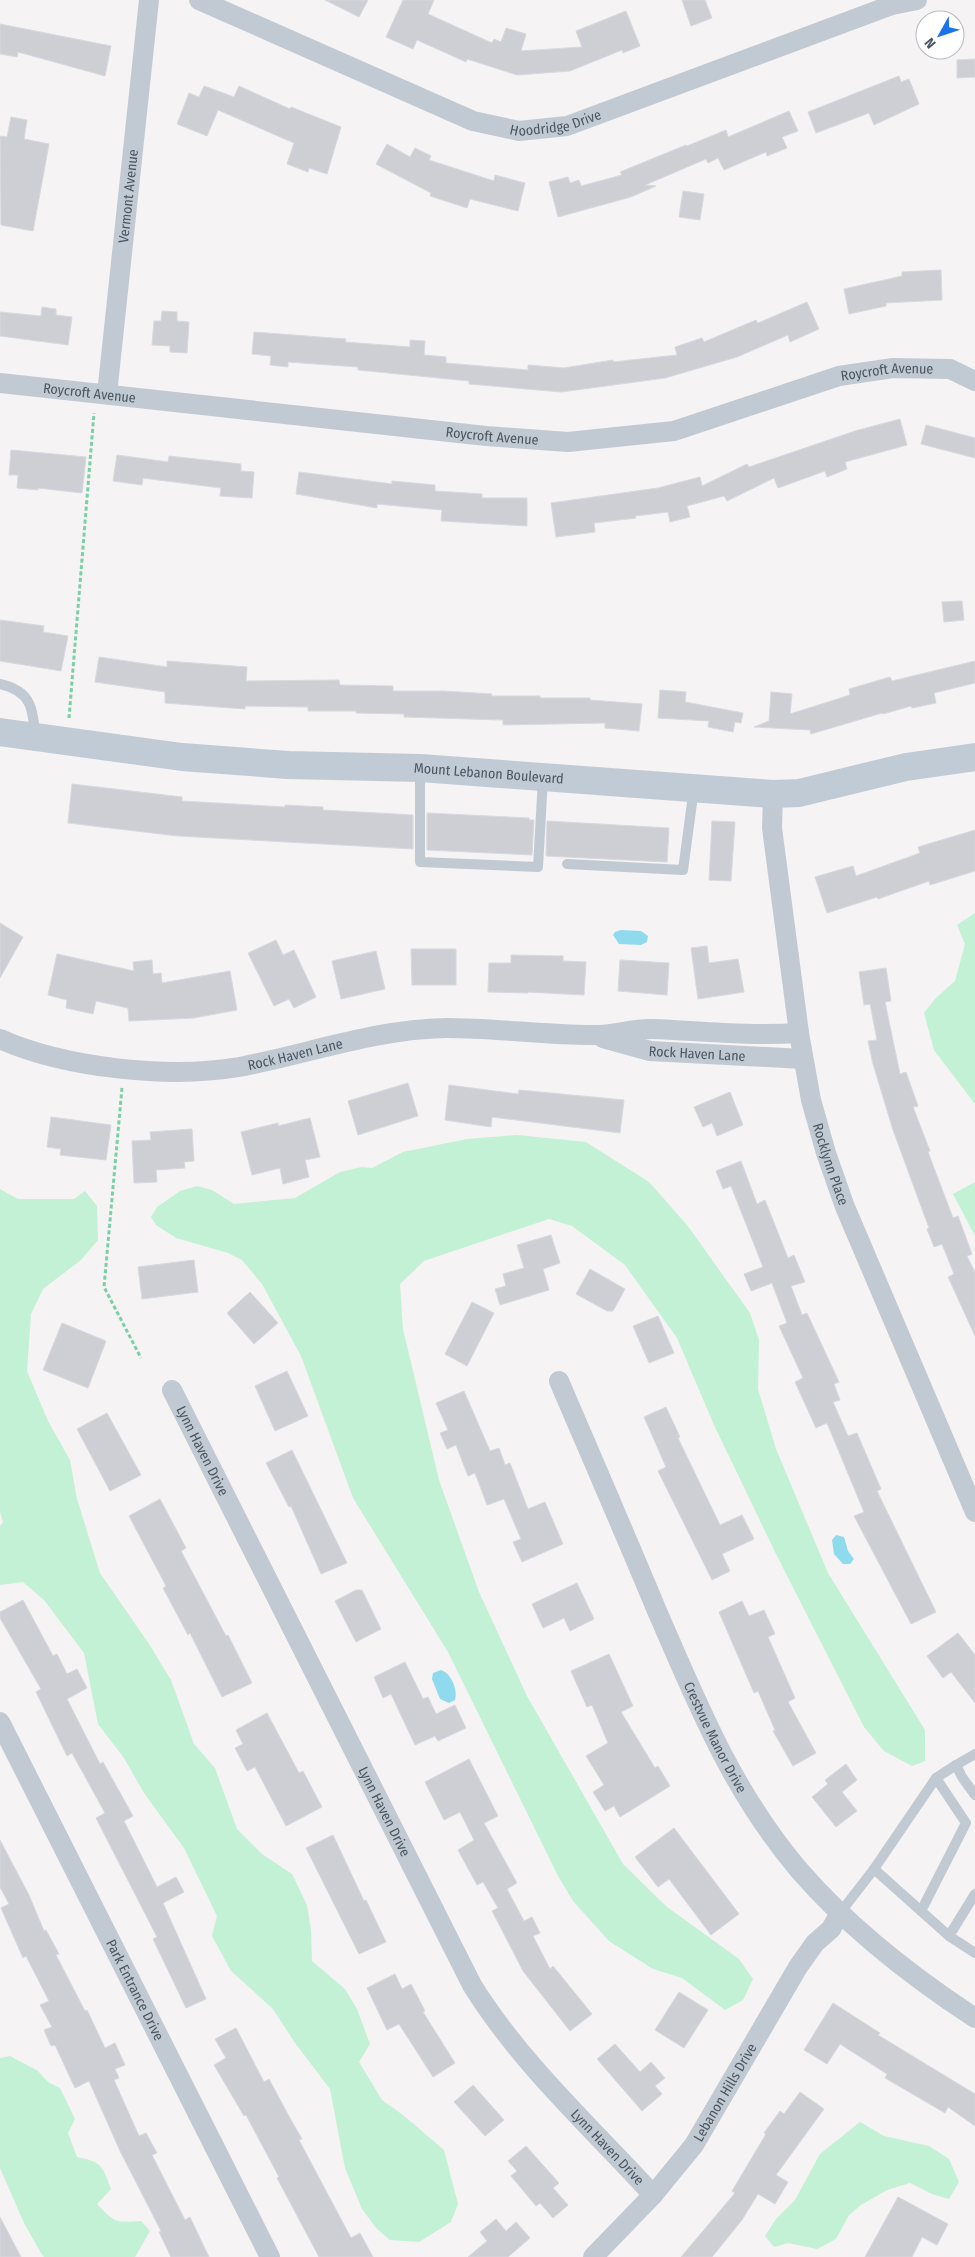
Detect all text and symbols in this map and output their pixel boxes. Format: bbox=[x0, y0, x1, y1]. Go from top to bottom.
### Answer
north arrow bbox=[915, 10, 965, 60]
text: N bbox=[921, 34, 940, 52]
street label: Hoodridge Drive bbox=[508, 106, 604, 140]
street label: Vermont Avenue bbox=[115, 148, 142, 244]
street label: Roycroft Avenue bbox=[840, 360, 934, 385]
street label: Roycroft Avenue bbox=[42, 380, 137, 407]
street label: Roycroft Avenue bbox=[445, 424, 539, 449]
street label: Mount Lebanon Boulevard bbox=[414, 760, 564, 788]
street label: Rock Haven Lane bbox=[246, 1035, 344, 1074]
street label: Rock Haven Lane bbox=[648, 1043, 746, 1065]
street label: Rocklynn Place bbox=[809, 1121, 852, 1208]
street label: Lynn Haven Drive bbox=[172, 1403, 232, 1499]
street label: Crestvue Manor Drive bbox=[680, 1679, 750, 1796]
street label: Lynn Haven Drive bbox=[354, 1764, 414, 1859]
street label: Park Entrance Drive bbox=[102, 1937, 167, 2043]
street label: Lebanon Hills Drive bbox=[690, 2040, 761, 2145]
street label: Lynn Haven Drive bbox=[567, 2106, 647, 2189]

